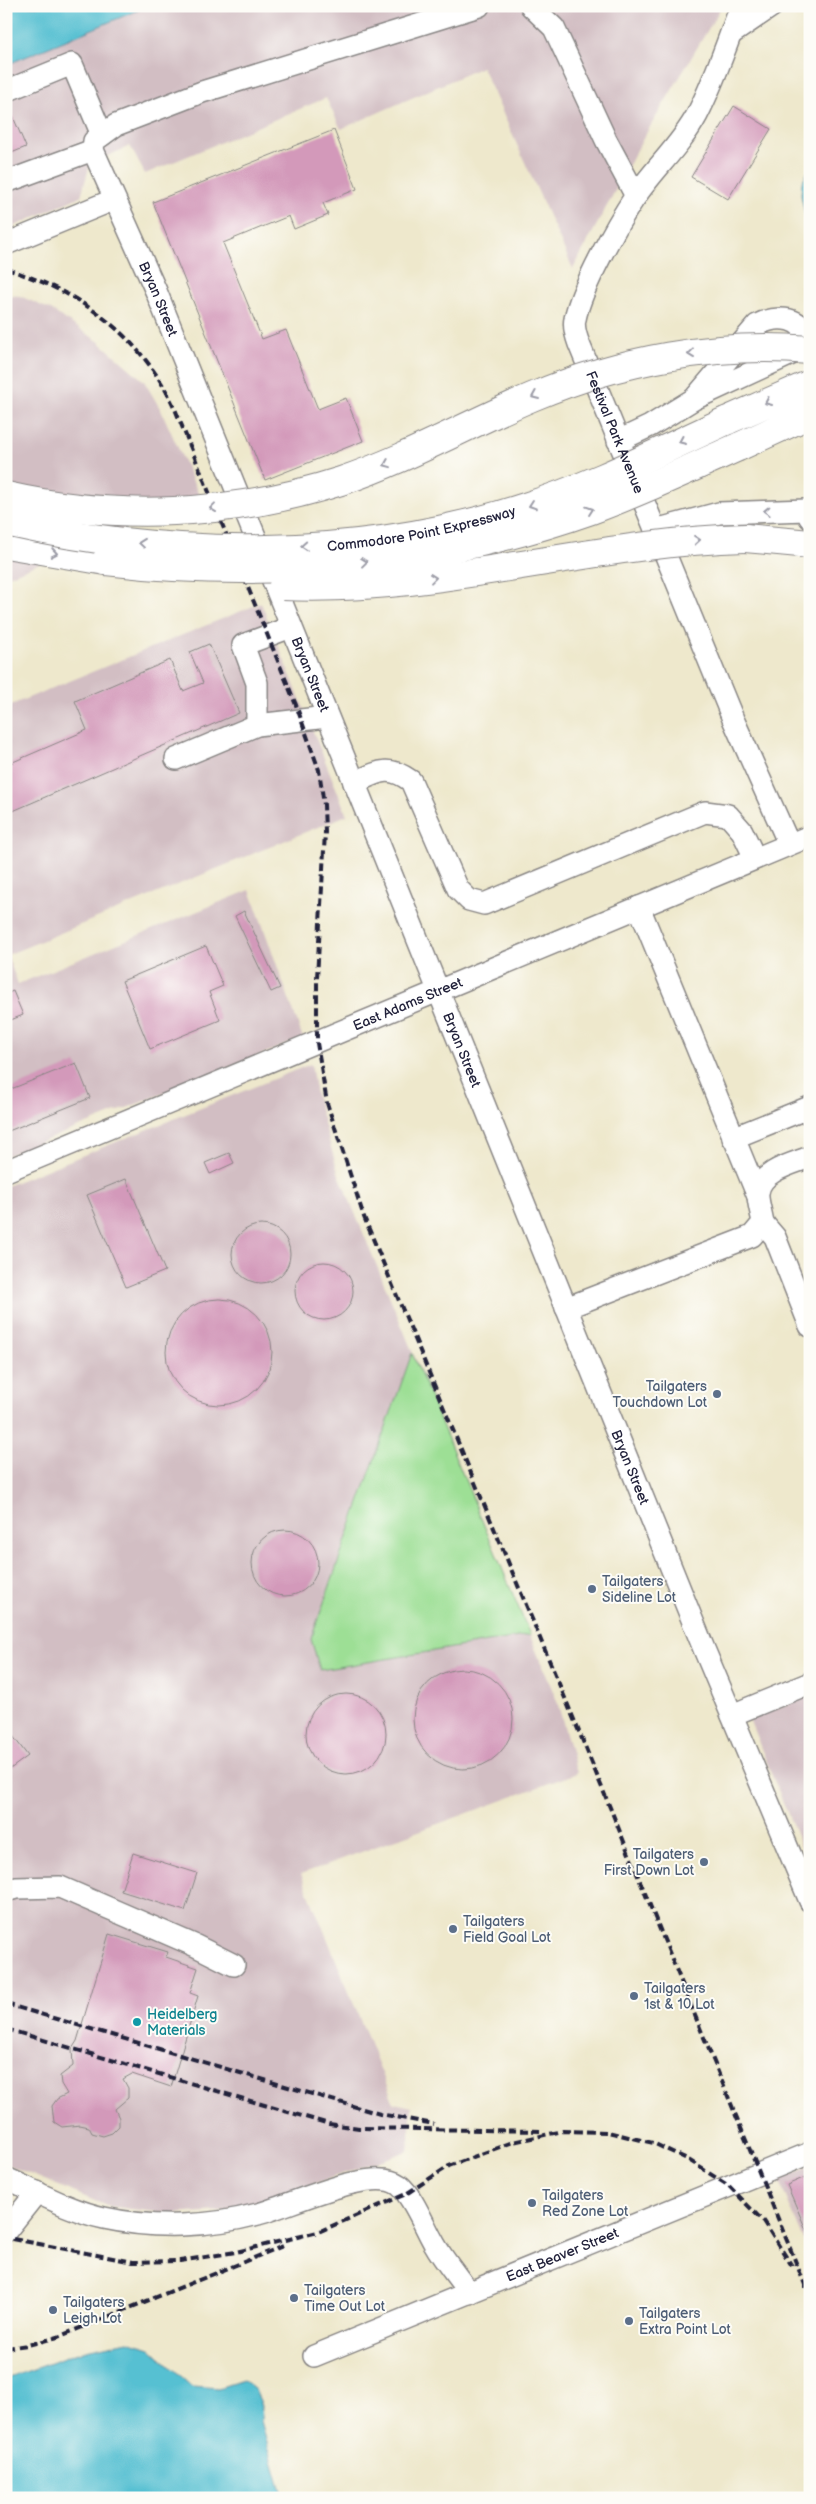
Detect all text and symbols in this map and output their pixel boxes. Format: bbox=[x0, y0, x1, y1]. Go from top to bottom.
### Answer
street label: Bryan Street bbox=[135, 259, 182, 339]
one-way arrow bbox=[687, 348, 695, 359]
street label: Festival Park Avenue bbox=[583, 368, 648, 496]
one-way arrow bbox=[531, 390, 540, 400]
one-way arrow bbox=[764, 395, 773, 406]
one-way arrow bbox=[678, 434, 687, 445]
one-way arrow bbox=[383, 457, 392, 468]
one-way arrow bbox=[529, 499, 537, 509]
one-way arrow bbox=[209, 502, 217, 513]
street label: Commodore Point Expressway bbox=[326, 502, 518, 554]
one-way arrow bbox=[585, 506, 594, 516]
one-way arrow bbox=[763, 506, 770, 516]
one-way arrow bbox=[694, 535, 702, 546]
one-way arrow bbox=[138, 538, 146, 549]
one-way arrow bbox=[300, 540, 308, 551]
one-way arrow bbox=[50, 548, 58, 558]
one-way arrow bbox=[360, 557, 368, 568]
one-way arrow bbox=[429, 573, 437, 584]
street label: Bryan Street bbox=[288, 634, 334, 715]
street label: East Adams Street bbox=[350, 973, 465, 1034]
street label: Bryan Street bbox=[439, 1010, 485, 1090]
place label: Tailgaters Touchdown Lot bbox=[613, 1378, 708, 1411]
marker: Tailgaters Touchdown Lot bbox=[711, 1388, 723, 1400]
street label: Bryan Street bbox=[608, 1427, 654, 1508]
place label: Tailgaters Sideline Lot bbox=[602, 1573, 677, 1606]
marker: Tailgaters Sideline Lot bbox=[586, 1583, 598, 1595]
place label: Tailgaters First Down Lot bbox=[604, 1846, 695, 1879]
marker: Tailgaters First Down Lot bbox=[698, 1856, 710, 1868]
place label: Tailgaters Field Goal Lot bbox=[463, 1913, 551, 1946]
marker: Tailgaters Field Goal Lot bbox=[447, 1923, 459, 1935]
place label: Tailgaters 1st & 10 Lot bbox=[644, 1980, 715, 2013]
marker: Tailgaters 1st & 10 Lot bbox=[628, 1990, 640, 2002]
place label: Heidelberg Materials bbox=[147, 2006, 217, 2039]
marker: Heidelberg Materials bbox=[131, 2016, 143, 2028]
place label: Tailgaters Red Zone Lot bbox=[542, 2187, 629, 2220]
marker: Tailgaters Red Zone Lot bbox=[526, 2197, 538, 2209]
street label: East Beaver Street bbox=[503, 2224, 621, 2285]
place label: Tailgaters Time Out Lot bbox=[304, 2282, 386, 2315]
marker: Tailgaters Time Out Lot bbox=[288, 2292, 300, 2304]
place label: Tailgaters Leigh Lot bbox=[63, 2294, 124, 2327]
marker: Tailgaters Leigh Lot bbox=[47, 2304, 59, 2316]
place label: Tailgaters Extra Point Lot bbox=[639, 2305, 731, 2338]
marker: Tailgaters Extra Point Lot bbox=[623, 2315, 635, 2327]

